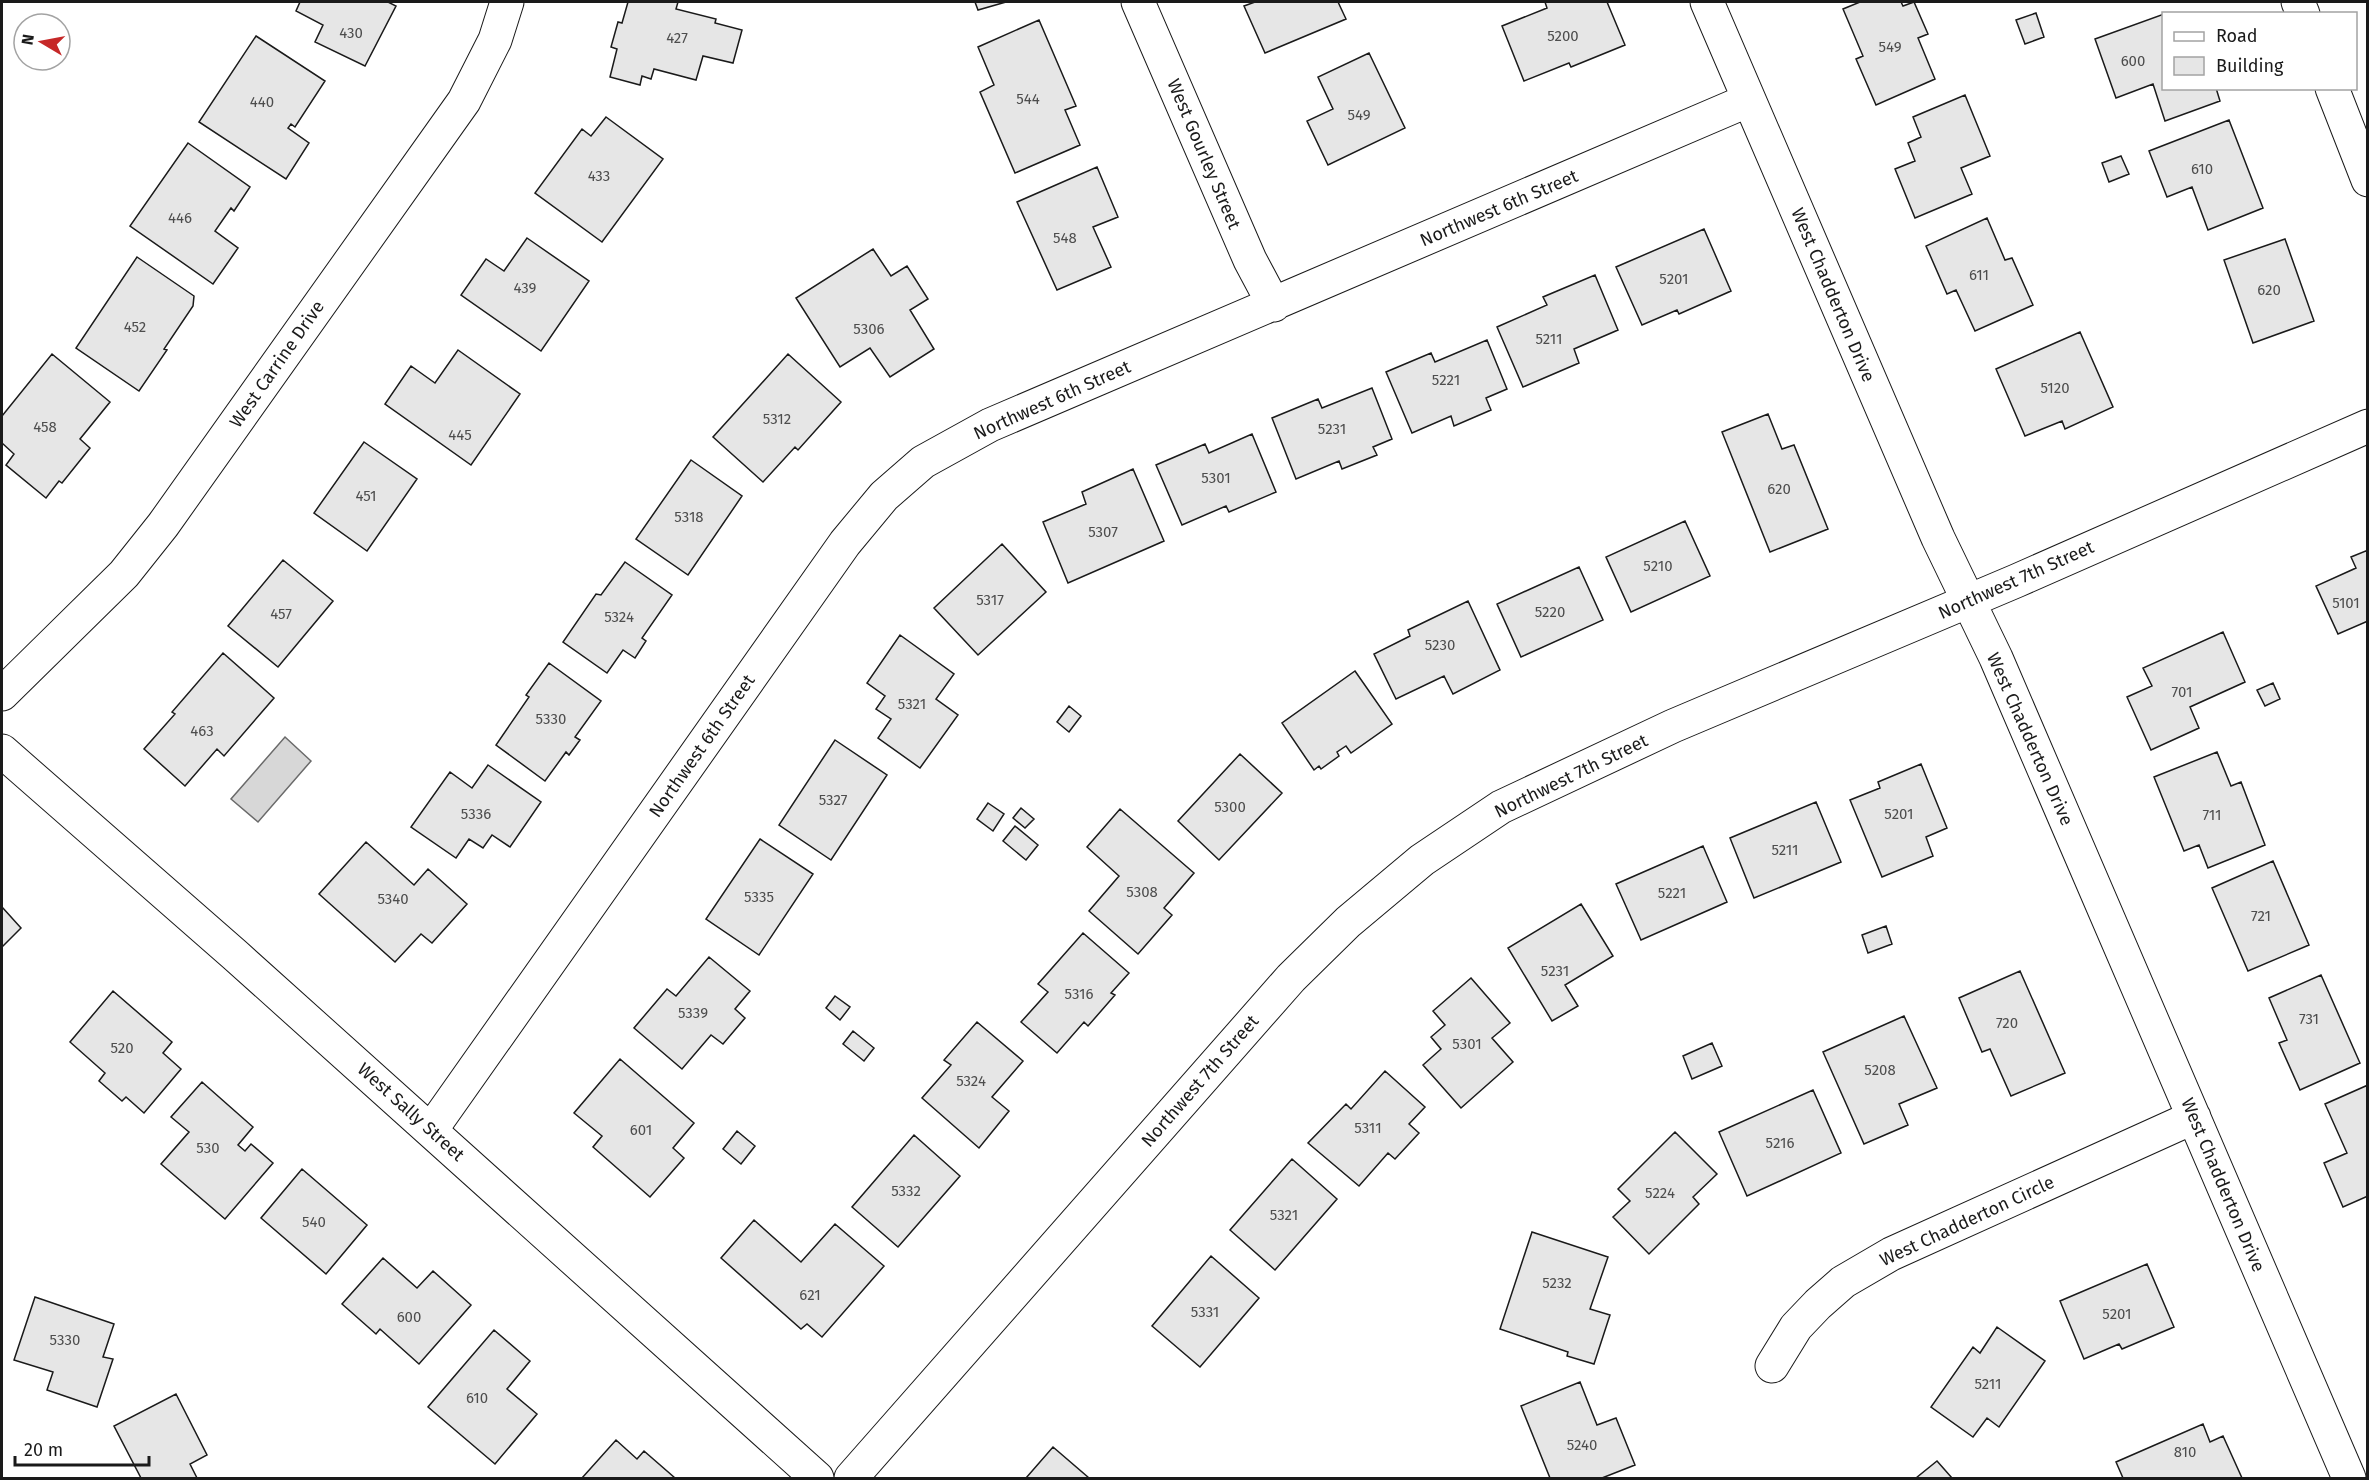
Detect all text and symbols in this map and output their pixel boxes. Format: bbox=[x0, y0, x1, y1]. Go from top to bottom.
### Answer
north arrow bbox=[12, 12, 72, 72]
legend bbox=[2162, 12, 2357, 90]
house number: 430 bbox=[339, 24, 363, 42]
text: Road bbox=[2216, 25, 2258, 47]
house number: 5200 bbox=[1547, 27, 1579, 45]
house number: 427 bbox=[666, 29, 688, 47]
text: N bbox=[17, 33, 38, 46]
house number: 549 bbox=[1878, 38, 1902, 56]
house number: 600 bbox=[2121, 52, 2145, 70]
text: Building bbox=[2216, 55, 2284, 77]
street label: West Gourley Street bbox=[1162, 76, 1246, 233]
house number: 544 bbox=[1016, 90, 1040, 108]
house number: 440 bbox=[250, 93, 274, 111]
house number: 549 bbox=[1347, 106, 1371, 124]
house number: 610 bbox=[2191, 160, 2213, 178]
street label: Northwest 6th Street bbox=[1417, 165, 1582, 251]
house number: 433 bbox=[588, 167, 610, 185]
street label: West Chadderton Drive bbox=[1786, 205, 1880, 385]
house number: 446 bbox=[168, 209, 192, 227]
house number: 548 bbox=[1053, 229, 1077, 247]
house number: 611 bbox=[1969, 266, 1989, 284]
house number: 5201 bbox=[1659, 270, 1689, 288]
house number: 439 bbox=[514, 279, 537, 297]
house number: 620 bbox=[2257, 281, 2281, 299]
street label: West Carrine Drive bbox=[225, 296, 329, 432]
house number: 452 bbox=[124, 318, 146, 336]
house number: 5306 bbox=[853, 320, 885, 338]
house number: 5211 bbox=[1535, 330, 1563, 348]
street label: Northwest 6th Street bbox=[970, 355, 1134, 445]
house number: 5221 bbox=[1432, 371, 1460, 389]
house number: 5120 bbox=[2040, 379, 2070, 397]
house number: 5312 bbox=[763, 410, 791, 428]
house number: 458 bbox=[33, 418, 57, 436]
house number: 5231 bbox=[1318, 420, 1346, 438]
house number: 445 bbox=[448, 426, 472, 444]
house number: 5301 bbox=[1201, 469, 1231, 487]
house number: 620 bbox=[1767, 480, 1791, 498]
house number: 451 bbox=[355, 487, 377, 505]
house number: 5318 bbox=[674, 508, 704, 526]
house number: 5307 bbox=[1088, 523, 1118, 541]
street label: Northwest 7th Street bbox=[1935, 536, 2098, 624]
house number: 5210 bbox=[1643, 557, 1673, 575]
house number: 5317 bbox=[976, 591, 1004, 609]
house number: 5101 bbox=[2332, 594, 2360, 612]
house number: 5220 bbox=[1535, 603, 1565, 621]
house number: 457 bbox=[270, 605, 292, 623]
house number: 5324 bbox=[604, 608, 634, 626]
house number: 5230 bbox=[1425, 636, 1455, 654]
street label: West Chadderton Drive bbox=[1982, 649, 2078, 829]
street label: Northwest 6th Street bbox=[644, 670, 760, 822]
house number: 701 bbox=[2172, 683, 2192, 701]
house number: 5321 bbox=[898, 695, 926, 713]
house number: 5330 bbox=[536, 710, 566, 728]
house number: 463 bbox=[190, 722, 214, 740]
street label: Northwest 7th Street bbox=[1491, 729, 1652, 823]
house number: 5327 bbox=[819, 791, 848, 809]
house number: 5300 bbox=[1214, 798, 1246, 816]
house number: 5336 bbox=[461, 805, 491, 823]
house number: 5201 bbox=[1884, 805, 1914, 823]
house number: 711 bbox=[2202, 806, 2222, 824]
house number: 5211 bbox=[1771, 841, 1799, 859]
house number: 5308 bbox=[1126, 883, 1158, 901]
house number: 5221 bbox=[1658, 884, 1686, 902]
house number: 5335 bbox=[744, 888, 774, 906]
house number: 5340 bbox=[377, 890, 409, 908]
house number: 721 bbox=[2251, 907, 2271, 925]
house number: 5231 bbox=[1541, 962, 1569, 980]
house number: 5316 bbox=[1064, 985, 1094, 1003]
house number: 5339 bbox=[678, 1004, 708, 1022]
street label: Northwest 7th Street bbox=[1137, 1010, 1264, 1152]
house number: 731 bbox=[2299, 1010, 2319, 1028]
house number: 720 bbox=[1996, 1014, 2018, 1032]
house number: 5301 bbox=[1452, 1035, 1482, 1053]
house number: 520 bbox=[110, 1039, 134, 1057]
street label: West Sally Street bbox=[353, 1058, 469, 1166]
house number: 5208 bbox=[1864, 1061, 1896, 1079]
house number: 5324 bbox=[956, 1072, 986, 1090]
street label: West Chadderton Drive bbox=[2176, 1095, 2270, 1275]
house number: 5311 bbox=[1354, 1119, 1382, 1137]
house number: 601 bbox=[630, 1121, 652, 1139]
house number: 5216 bbox=[1766, 1134, 1794, 1152]
house number: 530 bbox=[196, 1139, 220, 1157]
street label: West Chadderton Circle bbox=[1876, 1171, 2058, 1271]
house number: 5332 bbox=[891, 1182, 921, 1200]
house number: 5224 bbox=[1645, 1184, 1675, 1202]
house number: 5321 bbox=[1270, 1206, 1298, 1224]
house number: 540 bbox=[302, 1213, 326, 1231]
house number: 5232 bbox=[1542, 1274, 1572, 1292]
house number: 621 bbox=[799, 1286, 821, 1304]
house number: 5331 bbox=[1191, 1303, 1219, 1321]
house number: 5201 bbox=[2102, 1305, 2132, 1323]
house number: 600 bbox=[397, 1308, 421, 1326]
house number: 5330 bbox=[50, 1331, 80, 1349]
house number: 5211 bbox=[1974, 1375, 2002, 1393]
house number: 610 bbox=[466, 1389, 488, 1407]
scale bar bbox=[15, 1429, 148, 1467]
house number: 5240 bbox=[1567, 1436, 1597, 1454]
text: 20 m bbox=[24, 1439, 63, 1461]
house number: 810 bbox=[2174, 1443, 2196, 1461]

